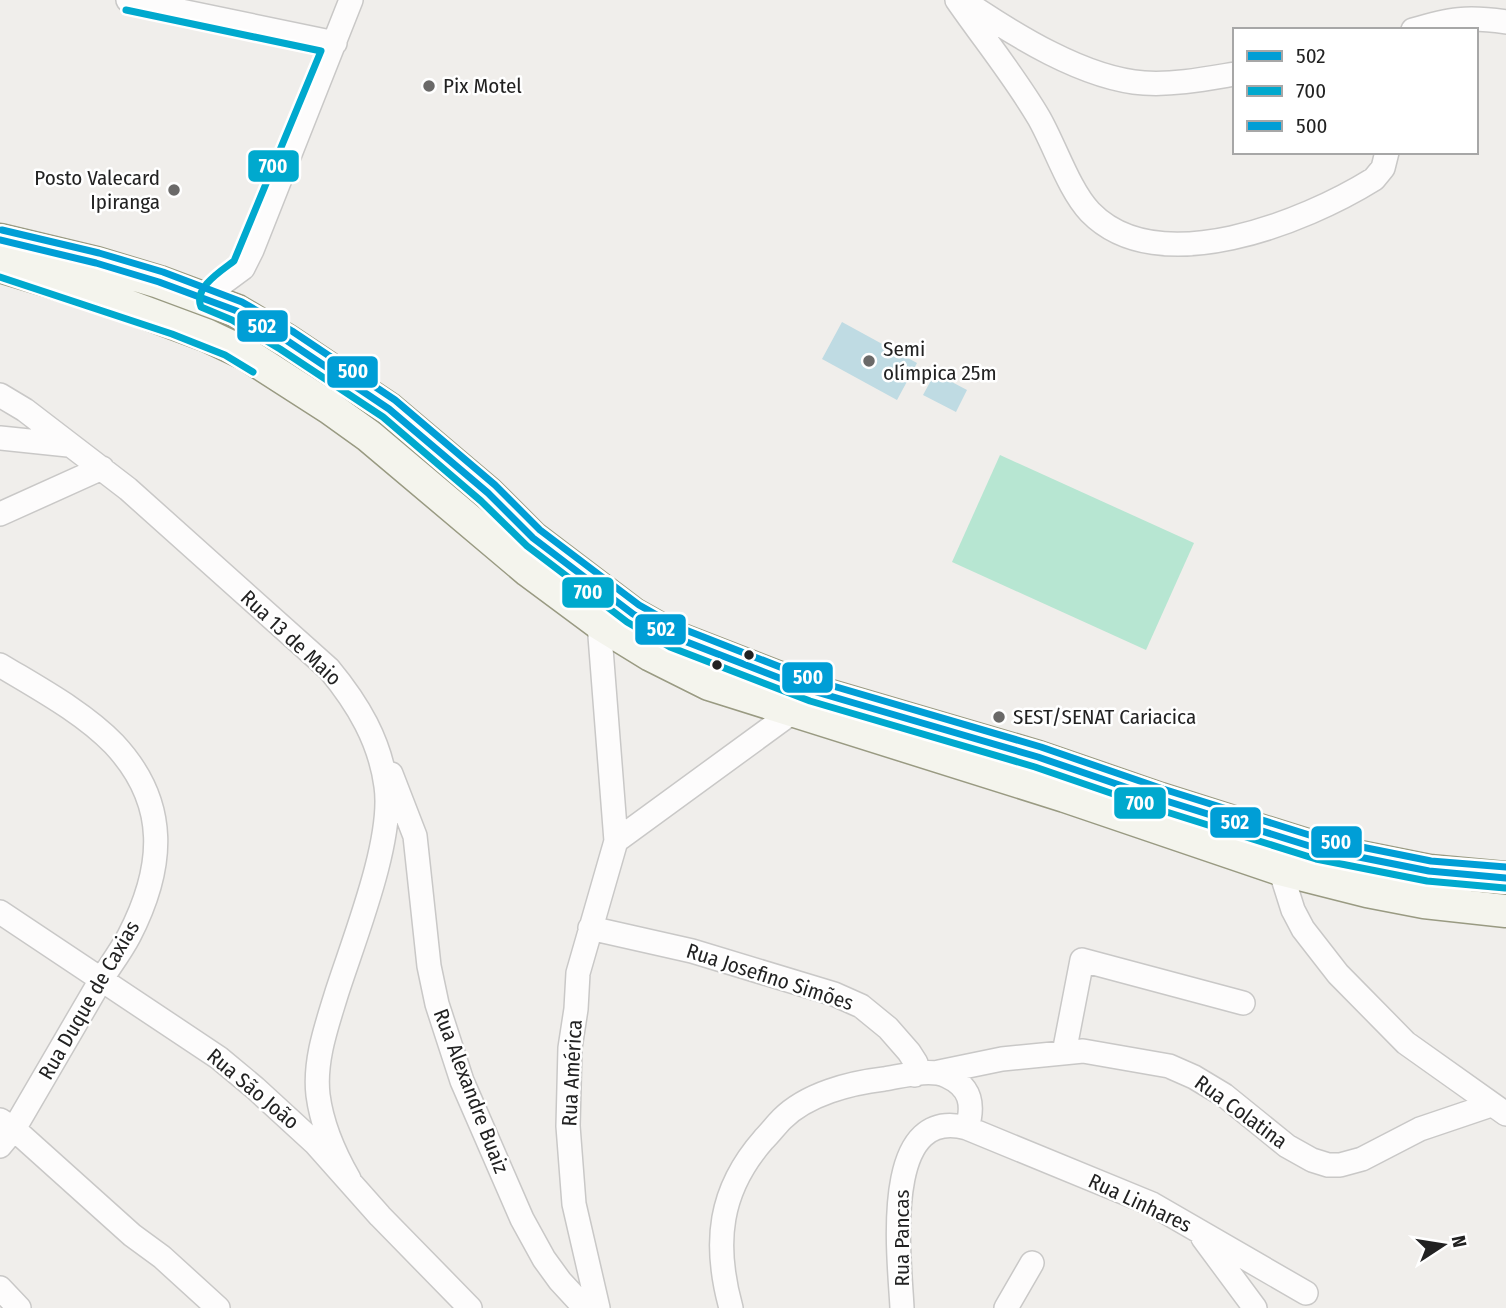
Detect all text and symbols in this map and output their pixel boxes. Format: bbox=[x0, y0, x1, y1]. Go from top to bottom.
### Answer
legend bbox=[1233, 28, 1478, 154]
text: 502 bbox=[1296, 43, 1326, 69]
place label: Pix Motel bbox=[443, 73, 522, 99]
marker: Pix Motel bbox=[421, 78, 437, 94]
text: 700 bbox=[1296, 78, 1326, 104]
text: 500 bbox=[1296, 113, 1328, 139]
line badge: 700 bbox=[247, 149, 300, 183]
text: 700 bbox=[259, 155, 287, 178]
place label: Posto Valecard Ipiranga bbox=[34, 165, 160, 215]
marker: Posto Valecard Ipiranga bbox=[166, 182, 182, 198]
line badge: 502 bbox=[236, 309, 289, 343]
text: 502 bbox=[248, 315, 276, 338]
place label: Semi olímpica 25m bbox=[883, 336, 997, 386]
marker: Semi olímpica 25m bbox=[861, 353, 877, 369]
line badge: 500 bbox=[326, 355, 379, 389]
text: 500 bbox=[338, 360, 368, 383]
line badge: 700 bbox=[561, 576, 615, 609]
text: 700 bbox=[574, 581, 602, 604]
street label: Rua 13 de Maio bbox=[235, 585, 347, 691]
line badge: 502 bbox=[634, 613, 687, 646]
text: 502 bbox=[647, 618, 675, 641]
unlabelled marker bbox=[742, 648, 756, 662]
unlabelled marker bbox=[710, 658, 724, 672]
line badge: 500 bbox=[781, 661, 834, 694]
text: 500 bbox=[793, 666, 823, 689]
place label: SEST/SENAT Cariacica bbox=[1013, 704, 1196, 730]
marker: SEST/SENAT Cariacica bbox=[991, 709, 1007, 725]
line badge: 700 bbox=[1113, 786, 1167, 820]
text: 700 bbox=[1126, 792, 1154, 815]
line badge: 502 bbox=[1209, 806, 1262, 839]
text: 502 bbox=[1221, 811, 1249, 834]
line badge: 500 bbox=[1310, 825, 1363, 859]
text: 500 bbox=[1321, 831, 1351, 854]
street label: Rua Duque de Caxias bbox=[33, 916, 145, 1084]
street label: Rua Josefino Simões bbox=[683, 938, 857, 1016]
street label: Rua Alexandre Buaiz bbox=[428, 1005, 514, 1177]
street label: Rua América bbox=[556, 1019, 588, 1127]
street label: Rua São João bbox=[202, 1043, 304, 1135]
street label: Rua Colatina bbox=[1190, 1070, 1292, 1154]
street label: Rua Linhares bbox=[1084, 1168, 1196, 1238]
street label: Rua Pancas bbox=[889, 1190, 915, 1286]
north arrow bbox=[1408, 1210, 1478, 1280]
text: N bbox=[1447, 1234, 1472, 1250]

